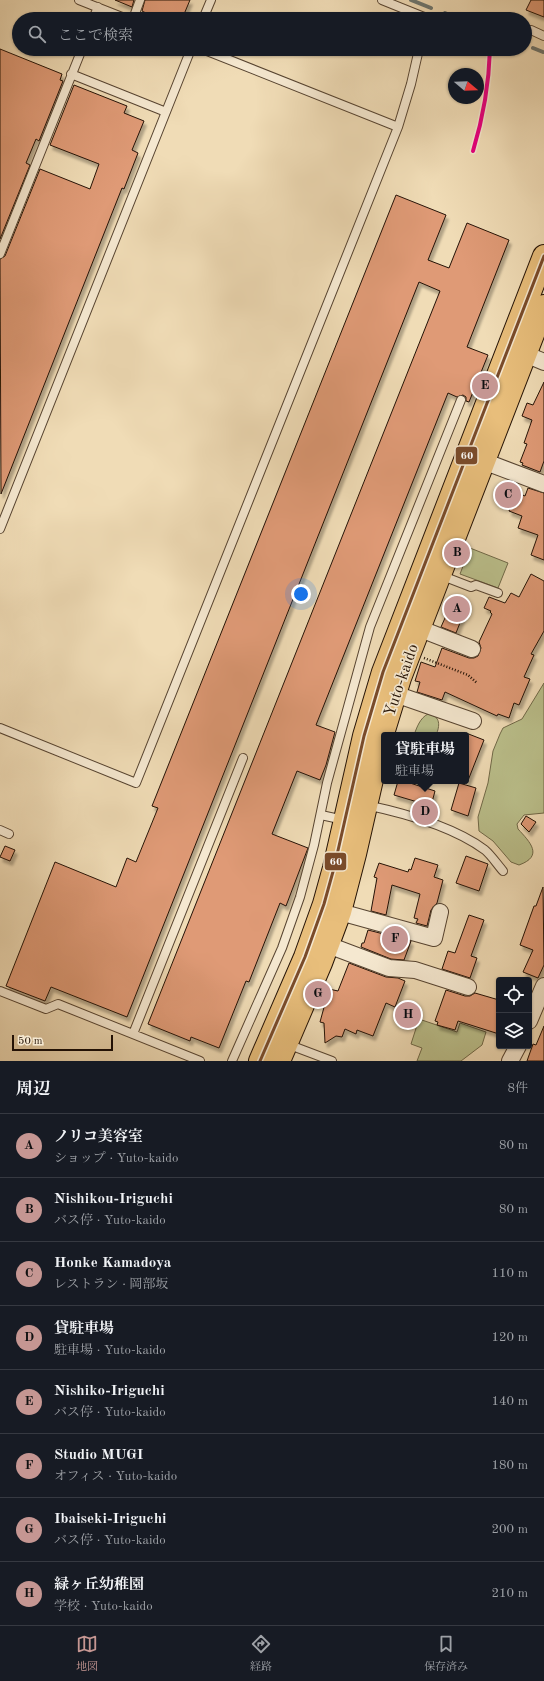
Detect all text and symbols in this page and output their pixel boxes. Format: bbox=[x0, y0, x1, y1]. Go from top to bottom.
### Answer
search box bbox=[12, 12, 532, 56]
icon: search bbox=[26, 23, 48, 45]
text: ここで検索 bbox=[58, 29, 133, 44]
north arrow bbox=[448, 68, 484, 104]
pin: E bbox=[472, 371, 498, 401]
line badge: 60 bbox=[455, 446, 478, 465]
text: 60 bbox=[461, 451, 473, 462]
pin: C bbox=[495, 480, 521, 510]
pin: B bbox=[444, 538, 470, 568]
your location bbox=[291, 584, 311, 604]
pin: A bbox=[444, 594, 470, 624]
street label: Yuto-kaido bbox=[382, 642, 422, 719]
popup bbox=[381, 732, 469, 784]
text: 貸駐車場 bbox=[395, 743, 455, 758]
text: 駐車場 bbox=[395, 765, 434, 778]
pin: D bbox=[412, 797, 438, 827]
line badge: 60 bbox=[324, 852, 347, 871]
text: 60 bbox=[330, 857, 342, 868]
pin: F bbox=[382, 924, 408, 954]
map controls bbox=[496, 977, 532, 1049]
button: locate bbox=[496, 977, 532, 1013]
pin: G bbox=[305, 979, 331, 1009]
pin: H bbox=[395, 1000, 421, 1030]
button: layers bbox=[496, 1013, 532, 1049]
scale bar bbox=[12, 1033, 113, 1052]
text: 50 m bbox=[18, 1036, 43, 1047]
text: 周辺 bbox=[16, 1081, 50, 1098]
text: 8件 bbox=[507, 1082, 528, 1095]
text: ノリコ美容室 bbox=[54, 1130, 143, 1145]
text: A bbox=[24, 1139, 34, 1152]
text: 80 m bbox=[499, 1139, 528, 1152]
text: ショップ · Yuto-kaido bbox=[54, 1152, 178, 1165]
text: Nishikou-Iriguchi bbox=[54, 1192, 173, 1207]
text: B bbox=[24, 1203, 34, 1216]
text: 80 m bbox=[499, 1203, 528, 1216]
text: バス停 · Yuto-kaido bbox=[54, 1214, 166, 1227]
text: Honke Kamadoya bbox=[54, 1256, 171, 1271]
text: C bbox=[25, 1267, 33, 1280]
text: 110 m bbox=[491, 1267, 528, 1280]
text: レストラン · 岡部坂 bbox=[54, 1278, 169, 1291]
text: 貸駐車場 bbox=[54, 1322, 114, 1337]
text: D bbox=[24, 1331, 34, 1344]
text: 120 m bbox=[491, 1331, 528, 1344]
text: 駐車場 · Yuto-kaido bbox=[54, 1344, 166, 1357]
text: Nishiko-Iriguchi bbox=[54, 1384, 165, 1399]
text: E bbox=[25, 1395, 33, 1408]
text: 140 m bbox=[491, 1395, 528, 1408]
text: バス停 · Yuto-kaido bbox=[54, 1406, 166, 1419]
text: Studio MUGI bbox=[54, 1448, 143, 1463]
text: F bbox=[25, 1459, 33, 1472]
text: 180 m bbox=[491, 1459, 528, 1472]
text: オフィス · Yuto-kaido bbox=[54, 1470, 177, 1483]
text: Ibaiseki-Iriguchi bbox=[54, 1512, 166, 1527]
text: G bbox=[24, 1523, 34, 1536]
text: 200 m bbox=[491, 1523, 528, 1536]
text: バス停 · Yuto-kaido bbox=[54, 1534, 166, 1547]
text: 緑ヶ丘幼稚園 bbox=[54, 1578, 144, 1593]
text: H bbox=[24, 1587, 34, 1600]
text: 210 m bbox=[491, 1587, 528, 1600]
text: 学校 · Yuto-kaido bbox=[54, 1600, 153, 1613]
tab: 地図 bbox=[76, 1633, 98, 1675]
tab: 経路 bbox=[250, 1633, 272, 1675]
tab: 保存済み bbox=[424, 1633, 468, 1675]

